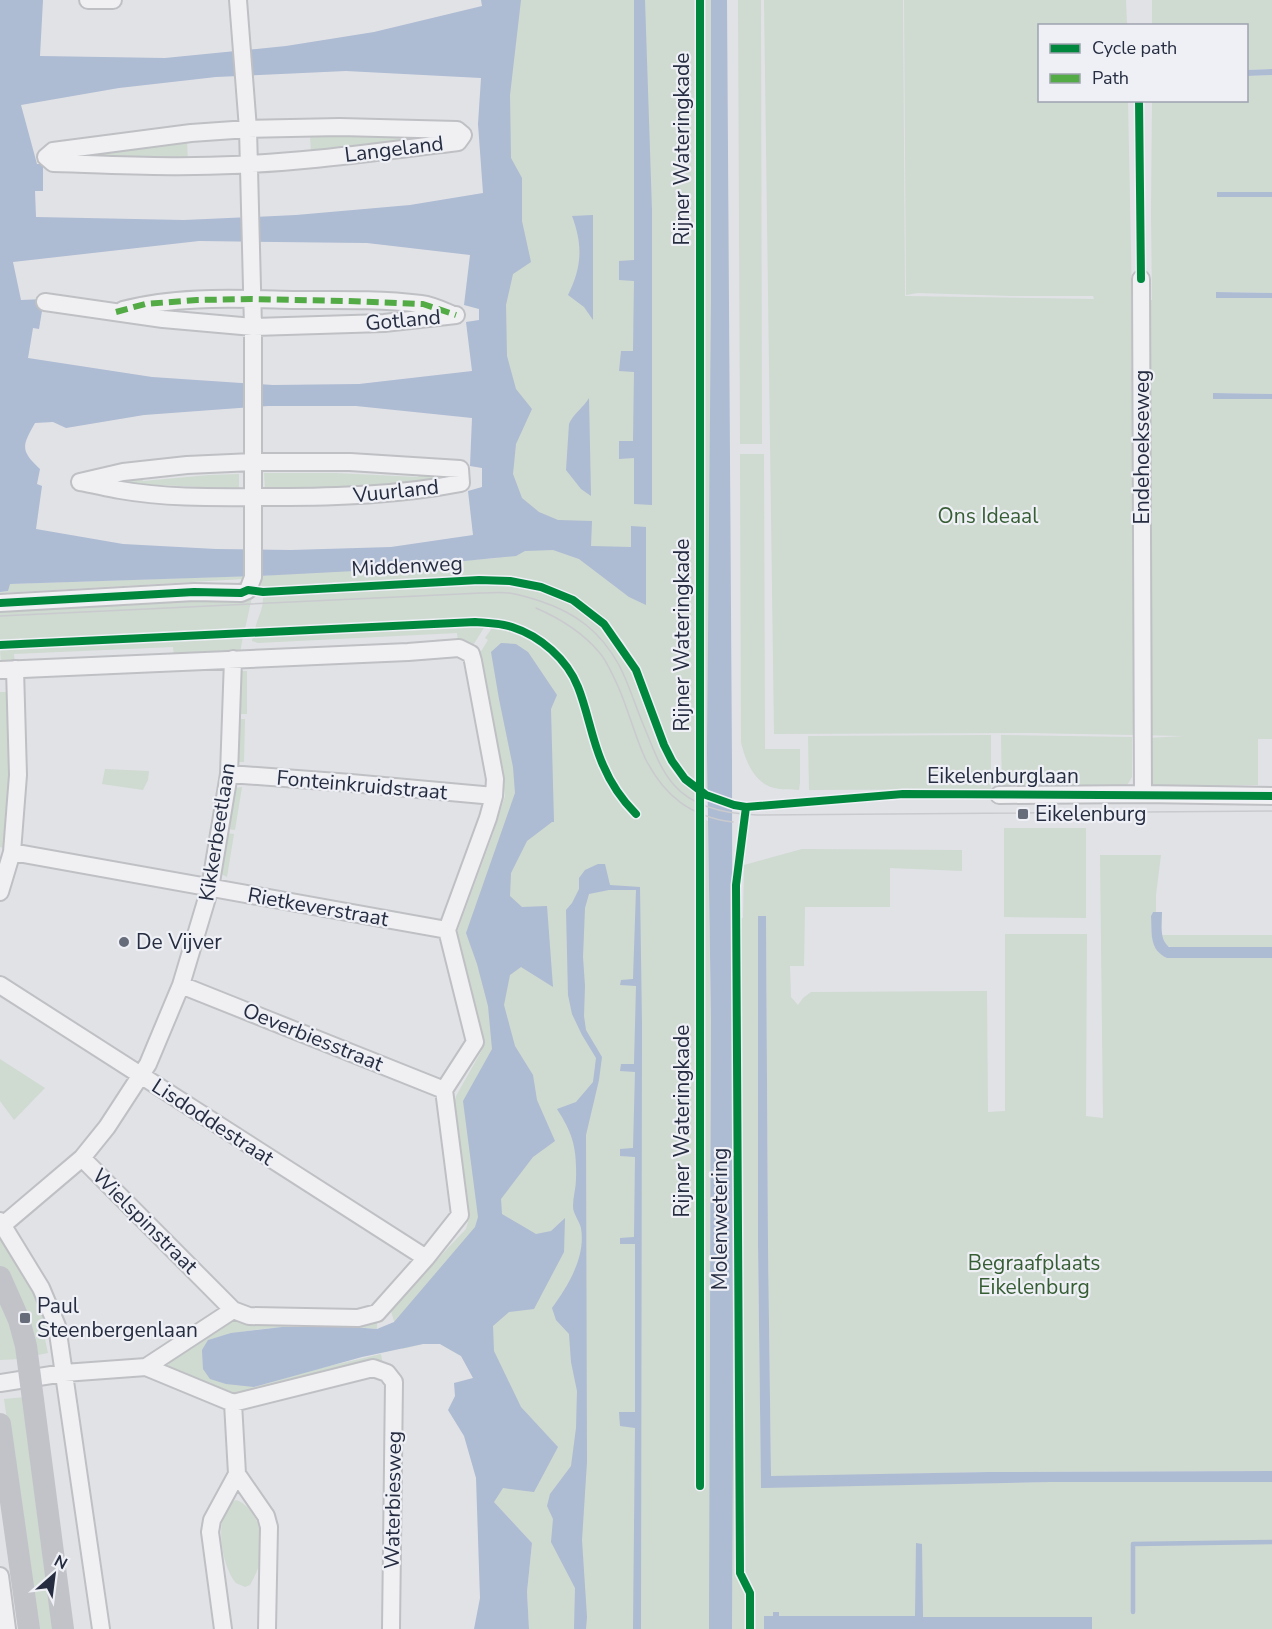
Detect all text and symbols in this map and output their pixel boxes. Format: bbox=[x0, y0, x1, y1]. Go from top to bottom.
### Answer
legend bbox=[1038, 24, 1248, 102]
text: Cycle path bbox=[1092, 36, 1177, 60]
street label: Rijner Wateringkade bbox=[668, 53, 696, 245]
text: Path bbox=[1092, 66, 1129, 90]
street label: Langeland bbox=[343, 129, 445, 169]
street label: Gotland bbox=[364, 303, 442, 337]
street label: Endehoekseweg bbox=[1128, 370, 1156, 524]
street label: Vuurland bbox=[351, 473, 440, 510]
park label: Ons Ideaal bbox=[938, 502, 1039, 530]
street label: Rijner Wateringkade bbox=[668, 539, 696, 731]
street label: Middenweg bbox=[351, 549, 463, 583]
street label: Kikkerbeetlaan bbox=[192, 761, 242, 903]
street label: Eikelenburglaan bbox=[927, 762, 1079, 790]
street label: Fonteinkruidstraat bbox=[275, 764, 449, 806]
place label: Eikelenburg bbox=[1035, 800, 1146, 828]
marker: Eikelenburg bbox=[1016, 807, 1030, 821]
street label: Rietkeverstraat bbox=[245, 881, 391, 933]
place label: De Vijver bbox=[136, 928, 222, 956]
marker: De Vijver bbox=[117, 935, 131, 949]
street label: Oeverbiesstraat bbox=[239, 996, 388, 1078]
street label: Rijner Wateringkade bbox=[668, 1025, 696, 1217]
street label: Lisdoddestraat bbox=[147, 1072, 280, 1172]
street label: Molenwetering bbox=[706, 1148, 734, 1290]
street label: Wielspinstraat bbox=[86, 1162, 204, 1280]
park label: Begraafplaats Eikelenburg bbox=[968, 1249, 1100, 1301]
place label: Paul Steenbergenlaan bbox=[37, 1292, 198, 1344]
marker: Paul Steenbergenlaan bbox=[18, 1311, 32, 1325]
street label: Waterbiesweg bbox=[378, 1431, 408, 1569]
north arrow bbox=[24, 1545, 84, 1605]
text: N bbox=[50, 1550, 71, 1575]

